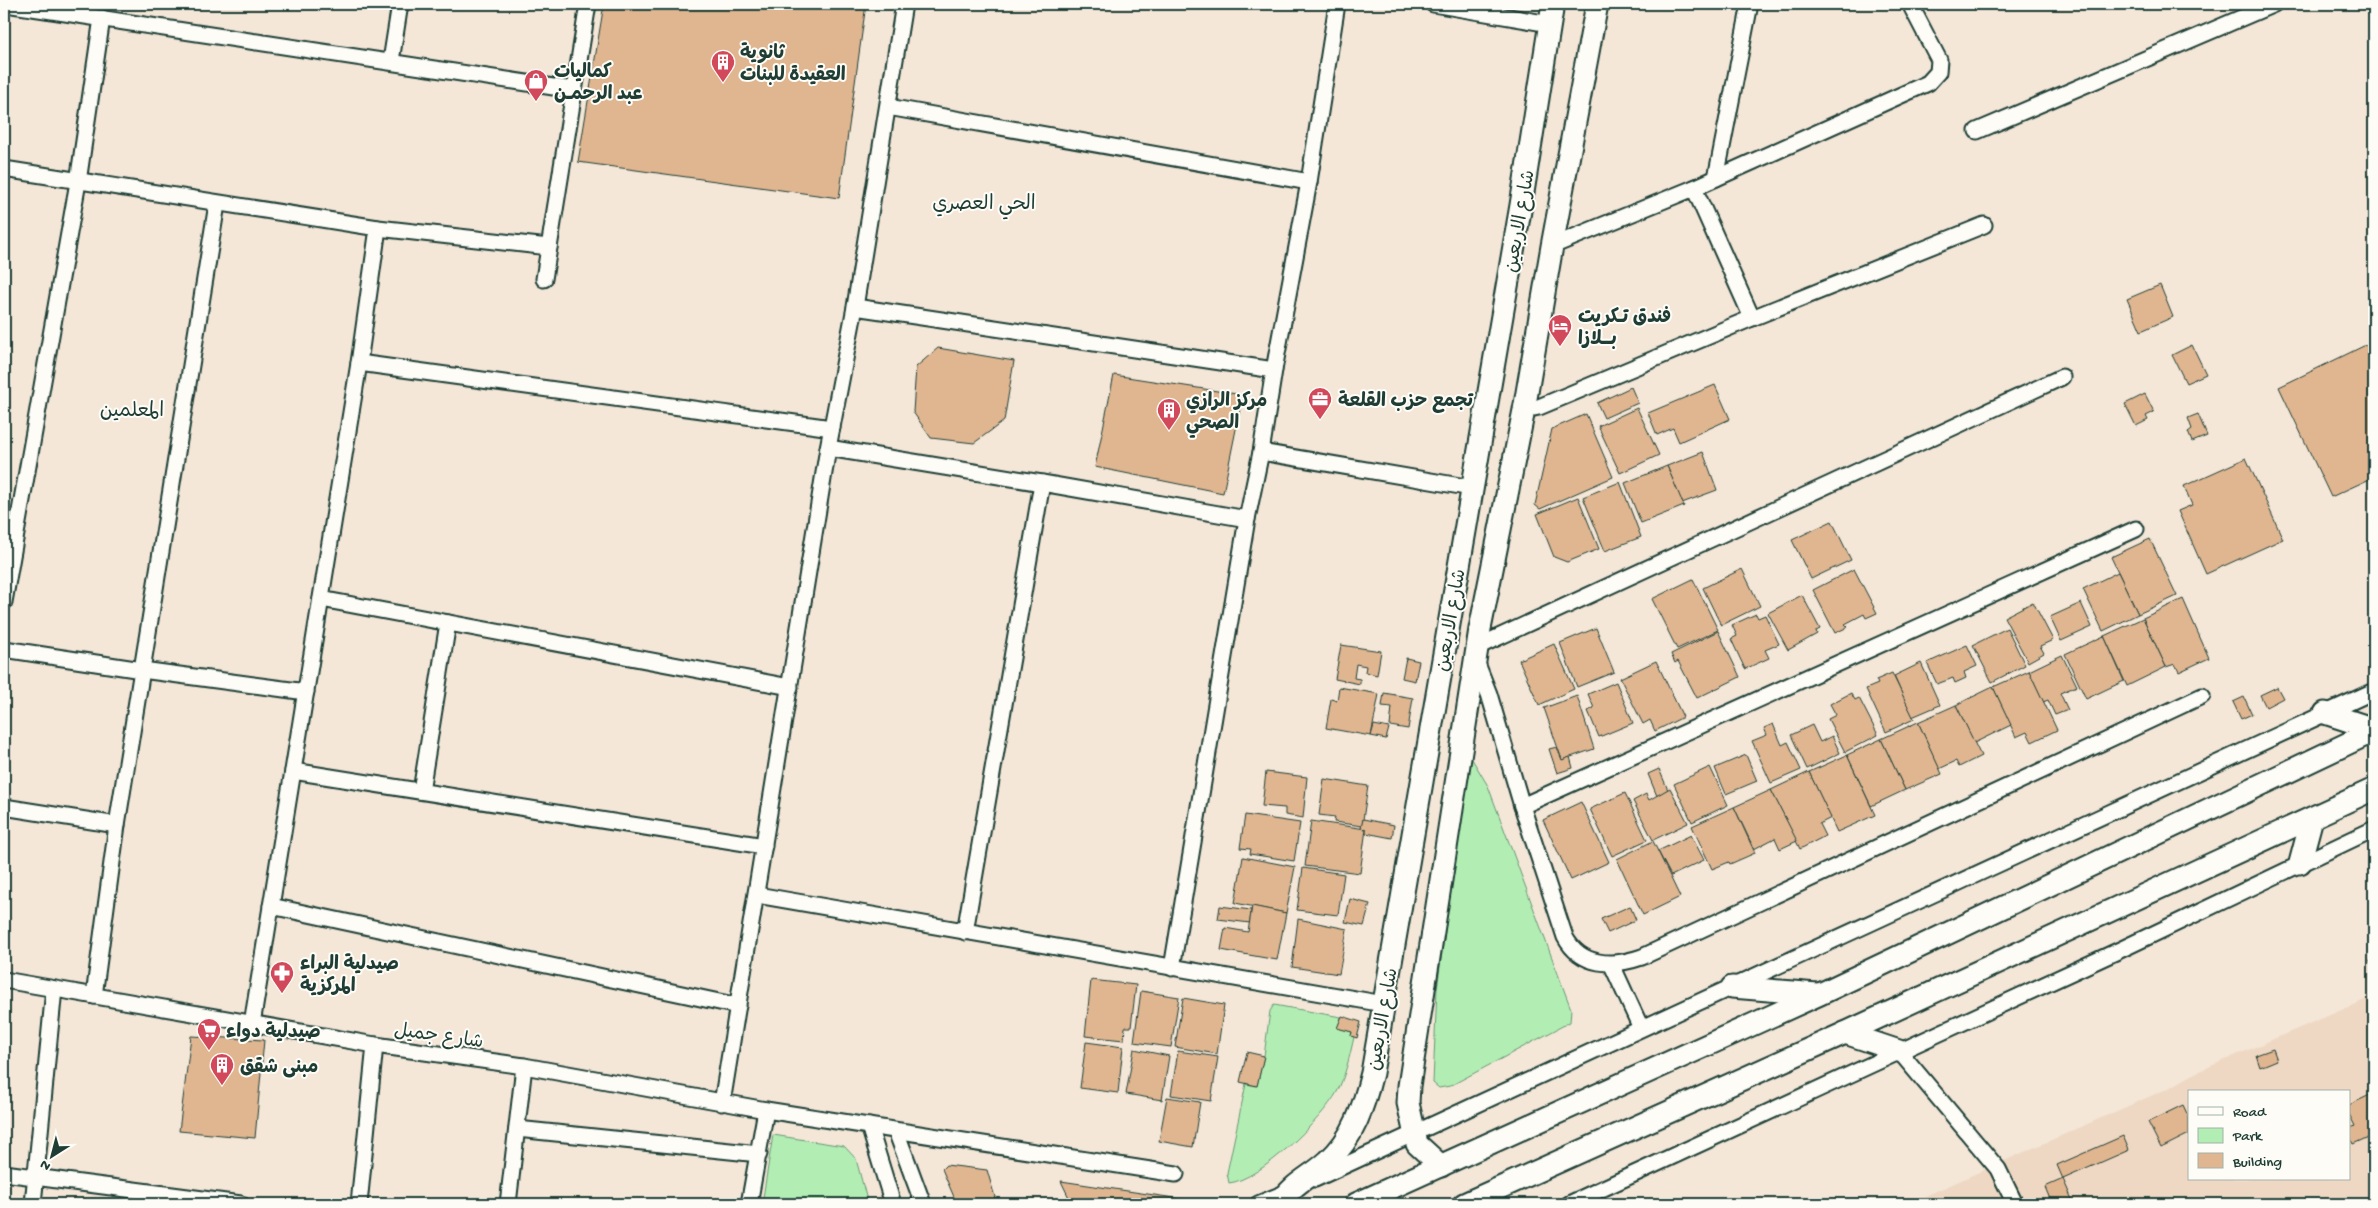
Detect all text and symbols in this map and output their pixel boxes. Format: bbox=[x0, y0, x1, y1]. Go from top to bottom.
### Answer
place label: ثانوية العقيدة للبنات bbox=[740, 42, 846, 88]
building icon: ثانوية العقيدة للبنات bbox=[710, 49, 736, 83]
place label: كماليات عبد الرحمـن bbox=[554, 62, 642, 107]
shop icon: كماليات عبد الرحمـن bbox=[523, 68, 549, 102]
street label: شارع الاربعين bbox=[1501, 168, 1542, 275]
district label: الحي العصري bbox=[932, 193, 1036, 220]
place label: فندق تـكريت بــلازا bbox=[1578, 305, 1671, 352]
hotel icon: فندق تـكريت بــلازا bbox=[1547, 313, 1573, 347]
office icon: تجمع حزب القلعة bbox=[1307, 386, 1333, 420]
place label: تجمع حزب القلعة bbox=[1338, 390, 1474, 414]
place label: مركز الرازي الصحي bbox=[1186, 391, 1267, 438]
building icon: مركز الرازي الصحي bbox=[1156, 397, 1182, 431]
district label: المعلمين bbox=[100, 400, 164, 424]
street label: شارع الاربعين bbox=[1432, 567, 1473, 674]
place label: صيدلية البراء المركزية bbox=[300, 953, 399, 999]
pharmacy icon: صيدلية البراء المركزية bbox=[269, 960, 295, 994]
street label: شارع الاربعين bbox=[1364, 966, 1405, 1073]
supermarket icon: صيدلية دواء bbox=[196, 1017, 222, 1051]
street label: شارع جميل bbox=[392, 1020, 485, 1055]
place label: صيدلية دواء bbox=[226, 1021, 321, 1045]
building icon: مبنى شقق bbox=[209, 1052, 235, 1086]
place label: مبنى شقق bbox=[240, 1057, 318, 1080]
legend bbox=[2188, 1090, 2350, 1180]
text: Road bbox=[2233, 1104, 2267, 1122]
text: Park bbox=[2232, 1128, 2263, 1146]
north arrow bbox=[28, 1130, 78, 1180]
text: Building bbox=[2232, 1154, 2282, 1172]
text: N bbox=[37, 1155, 55, 1174]

